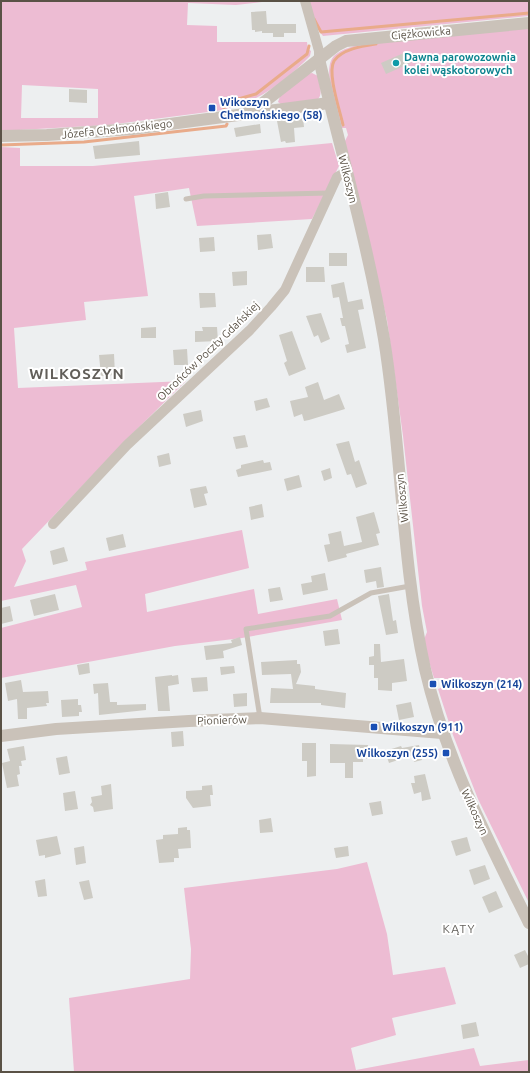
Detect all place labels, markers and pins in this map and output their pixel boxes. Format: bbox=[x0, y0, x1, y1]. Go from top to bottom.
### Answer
place label: Dawna parowozownia kolei wąskotorowych bbox=[404, 51, 516, 77]
marker: Dawna parowozownia kolei wąskotorowych bbox=[391, 58, 401, 68]
place label: Wikoszyn Chełmońskiego (58) bbox=[220, 96, 323, 122]
marker: Wikoszyn Chełmońskiego (58) bbox=[207, 103, 217, 113]
place label: Wilkoszyn (214) bbox=[441, 678, 522, 691]
marker: Wilkoszyn (214) bbox=[428, 679, 438, 689]
place label: Wilkoszyn (911) bbox=[382, 721, 463, 734]
marker: Wilkoszyn (911) bbox=[369, 722, 379, 732]
place label: Wilkoszyn (255) bbox=[357, 747, 438, 760]
marker: Wilkoszyn (255) bbox=[441, 748, 451, 758]

